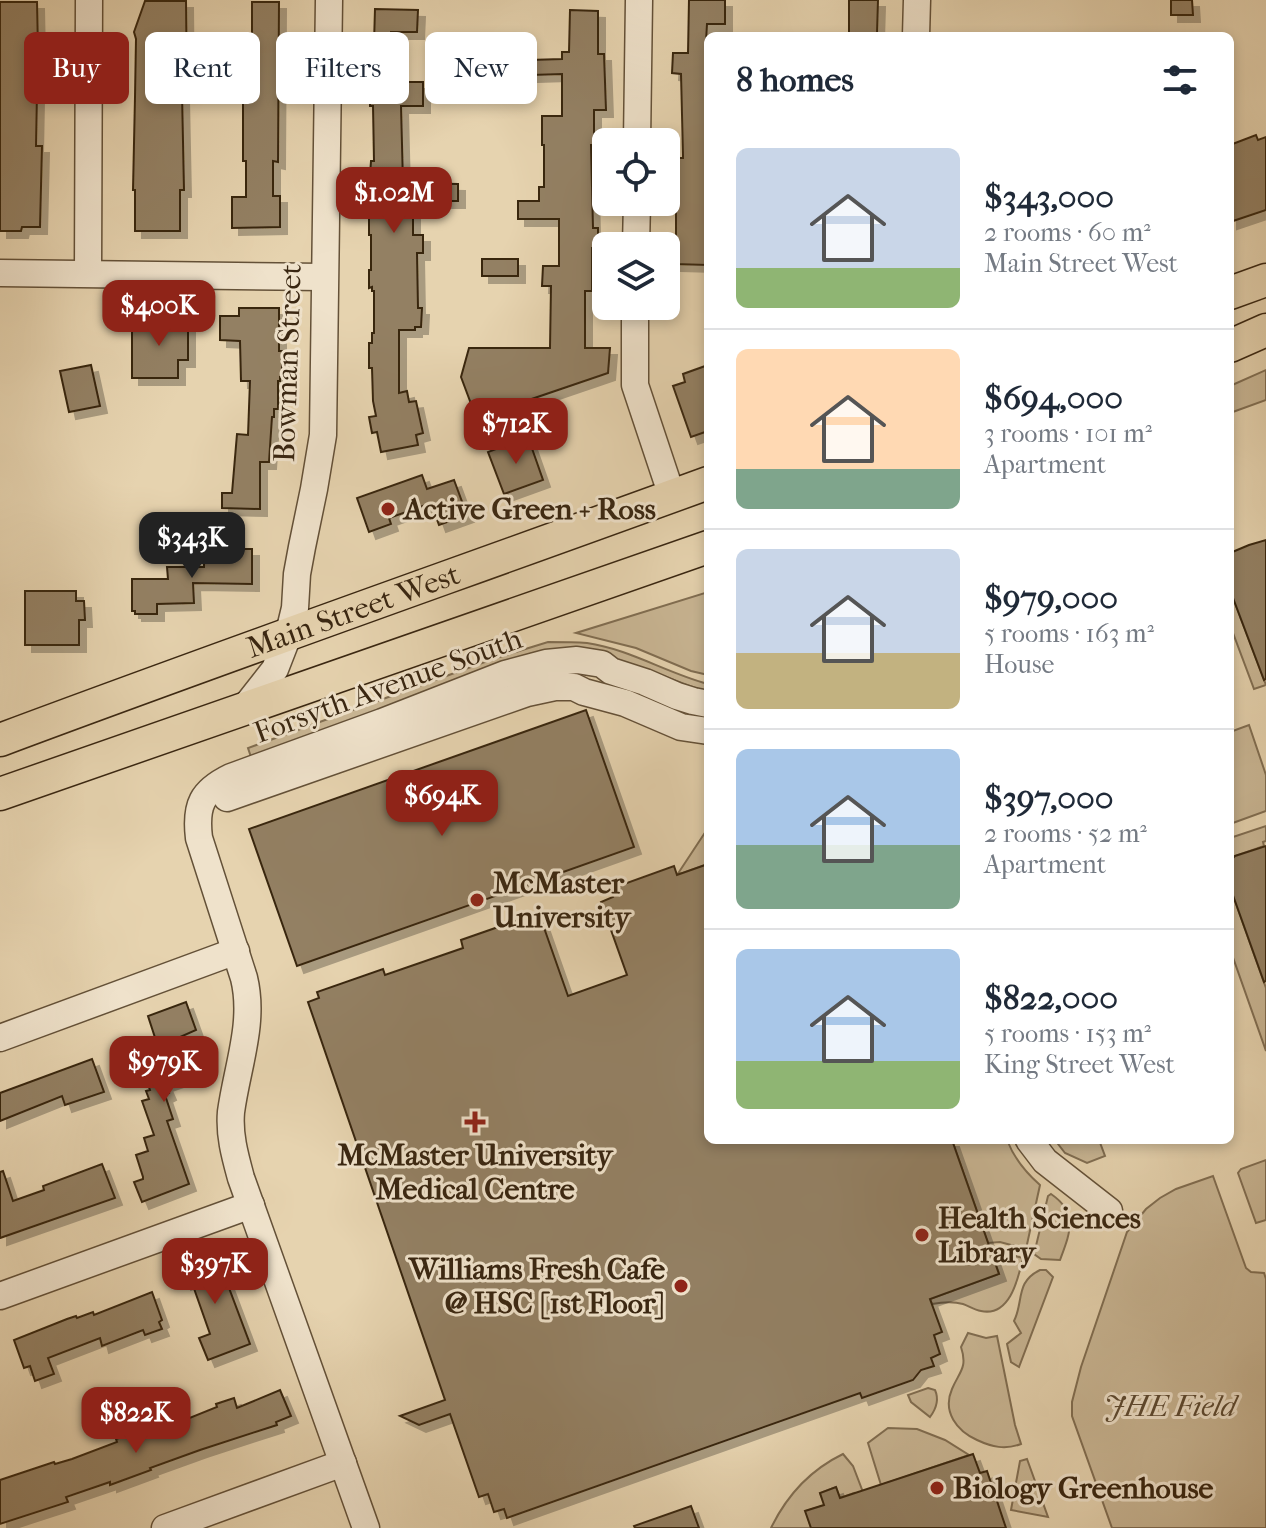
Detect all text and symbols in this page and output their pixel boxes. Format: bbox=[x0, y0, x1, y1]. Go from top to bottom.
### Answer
chip: Buy bbox=[24, 32, 129, 104]
chip: Rent bbox=[145, 32, 260, 104]
chip: Filters bbox=[276, 32, 409, 104]
chip: New bbox=[425, 32, 537, 104]
icon: filters bbox=[1158, 58, 1202, 102]
text: 8 homes bbox=[736, 60, 854, 100]
map controls bbox=[592, 128, 680, 320]
button: locate bbox=[592, 128, 680, 216]
pin: $1.02M bbox=[329, 167, 459, 235]
text: $1.02M bbox=[354, 177, 434, 208]
text: $343,000 bbox=[984, 177, 1114, 217]
icon: home bbox=[800, 180, 896, 276]
text: 2 rooms · 60 m² bbox=[984, 217, 1151, 248]
button: layers bbox=[592, 232, 680, 320]
text: Main Street West bbox=[984, 248, 1178, 279]
street label: Bowman Street bbox=[267, 263, 309, 463]
pin: $400K bbox=[103, 280, 215, 348]
text: $400K bbox=[120, 290, 198, 321]
text: $694,000 bbox=[984, 378, 1123, 418]
icon: home bbox=[800, 381, 896, 477]
pin: $712K bbox=[460, 398, 572, 466]
text: $712K bbox=[482, 408, 550, 439]
text: 3 rooms · 101 m² bbox=[984, 418, 1152, 449]
text: Apartment bbox=[984, 449, 1106, 480]
place label: Active Green + Ross bbox=[402, 492, 656, 527]
marker: Active Green + Ross bbox=[379, 500, 397, 518]
pin: $343K bbox=[136, 512, 248, 580]
text: $343K bbox=[157, 522, 227, 553]
street label: Main Street West bbox=[242, 557, 465, 665]
text: $979,000 bbox=[984, 578, 1118, 618]
icon: home bbox=[800, 581, 896, 677]
text: 5 rooms · 163 m² bbox=[984, 618, 1154, 649]
street label: Forsyth Avenue South bbox=[249, 621, 527, 751]
text: House bbox=[984, 649, 1054, 680]
pin: $694K bbox=[386, 770, 498, 838]
text: $397,000 bbox=[984, 778, 1114, 818]
text: $694K bbox=[404, 780, 480, 811]
icon: home bbox=[800, 781, 896, 877]
text: 2 rooms · 52 m² bbox=[984, 818, 1147, 849]
text: Apartment bbox=[984, 849, 1106, 880]
place label: McMaster University bbox=[493, 866, 633, 935]
marker: McMaster University bbox=[468, 891, 486, 909]
text: $822,000 bbox=[984, 978, 1118, 1018]
icon: home bbox=[800, 981, 896, 1077]
text: 5 rooms · 153 m² bbox=[984, 1018, 1151, 1049]
pin: $979K bbox=[108, 1036, 220, 1104]
text: $979K bbox=[127, 1046, 201, 1077]
text: King Street West bbox=[984, 1049, 1175, 1080]
marker: McMaster University Medical Centre bbox=[464, 1111, 486, 1133]
place label: McMaster University Medical Centre bbox=[337, 1138, 615, 1207]
place label: Health Sciences Library bbox=[938, 1201, 1141, 1270]
marker: Health Sciences Library bbox=[913, 1226, 931, 1244]
pin: $397K bbox=[159, 1238, 271, 1306]
text: $397K bbox=[180, 1248, 250, 1279]
place label: Williams Fresh Cafe @ HSC [1st Floor] bbox=[407, 1252, 665, 1321]
marker: Williams Fresh Cafe @ HSC [1st Floor] bbox=[672, 1277, 690, 1295]
pin: $822K bbox=[80, 1387, 192, 1455]
park label: JHE Field bbox=[1104, 1389, 1240, 1424]
text: $822K bbox=[99, 1397, 173, 1428]
place label: Biology Greenhouse bbox=[953, 1471, 1214, 1506]
marker: Biology Greenhouse bbox=[928, 1479, 946, 1497]

